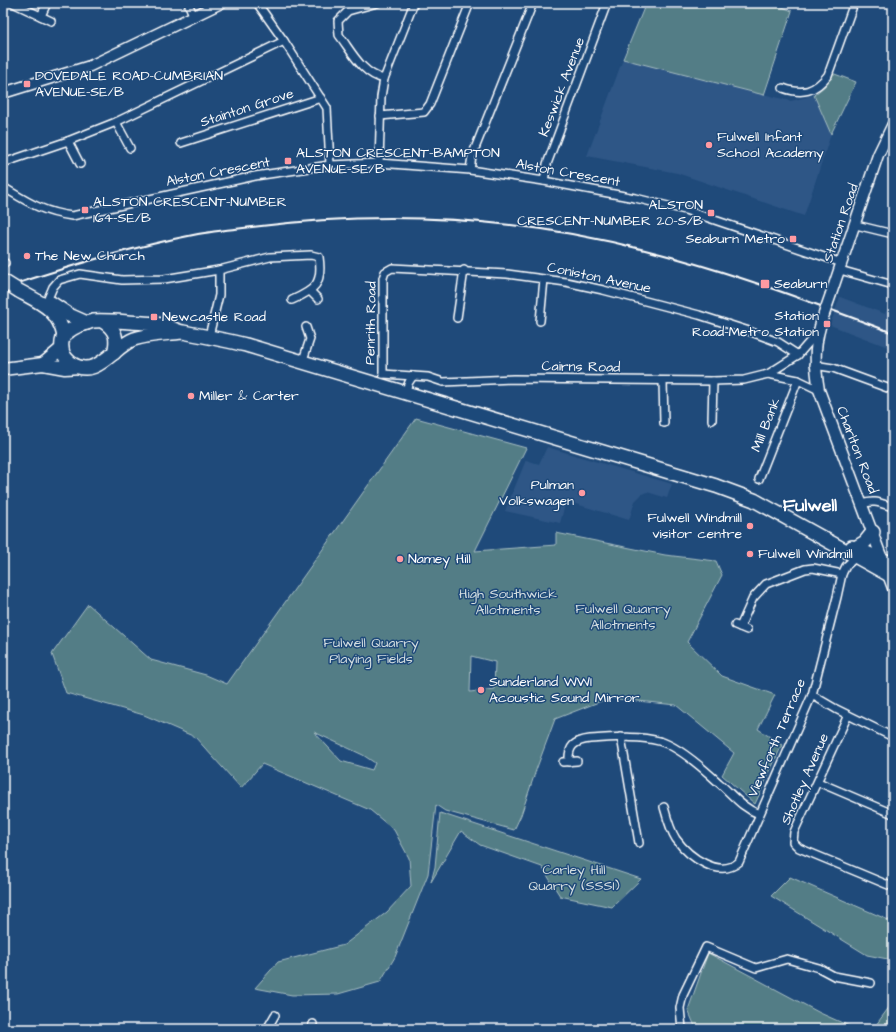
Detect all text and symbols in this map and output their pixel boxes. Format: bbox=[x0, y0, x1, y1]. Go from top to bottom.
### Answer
street label: Keswick Avenue bbox=[534, 34, 590, 140]
place label: DOVEDALE ROAD-CUMBRIAN AVENUE-SE/B bbox=[35, 66, 223, 102]
marker: DOVEDALE ROAD-CUMBRIAN AVENUE-SE/B bbox=[22, 79, 32, 89]
street label: Stainton Grove bbox=[198, 83, 297, 133]
place label: Fulwell Infant School Academy bbox=[717, 127, 824, 163]
marker: Fulwell Infant School Academy bbox=[704, 140, 714, 150]
place label: ALSTON CRESCENT-BAMPTON AVENUE-SE/B bbox=[296, 143, 500, 179]
street label: Alston Crescent bbox=[164, 152, 272, 192]
street label: Alston Crescent bbox=[514, 154, 622, 192]
marker: ALSTON CRESCENT-BAMPTON AVENUE-SE/B bbox=[283, 156, 293, 166]
street label: Station Road bbox=[818, 181, 864, 265]
place label: ALSTON CRESCENT-NUMBER 164-SE/B bbox=[93, 192, 287, 228]
place label: ALSTON CRESCENT-NUMBER 20-S/B bbox=[517, 195, 703, 231]
marker: ALSTON CRESCENT-NUMBER 164-SE/B bbox=[80, 205, 90, 215]
marker: ALSTON CRESCENT-NUMBER 20-S/B bbox=[706, 208, 716, 218]
place label: Seaburn Metro bbox=[686, 229, 785, 249]
marker: Seaburn Metro bbox=[788, 234, 798, 244]
place label: The New Church bbox=[35, 246, 145, 266]
marker: The New Church bbox=[22, 251, 32, 261]
street label: Coniston Avenue bbox=[545, 257, 653, 299]
place label: Seaburn bbox=[774, 274, 827, 294]
marker: Seaburn bbox=[759, 278, 771, 290]
street label: Penrith Road bbox=[360, 281, 382, 365]
place label: Station Road-Metro Station bbox=[692, 306, 819, 342]
place label: Newcastle Road bbox=[162, 307, 266, 327]
marker: Newcastle Road bbox=[149, 312, 159, 322]
marker: Station Road-Metro Station bbox=[822, 319, 832, 329]
street label: Cairns Road bbox=[541, 356, 621, 378]
place label: Miller & Carter bbox=[199, 386, 299, 406]
marker: Miller & Carter bbox=[186, 391, 196, 401]
street label: Mill Bank bbox=[746, 395, 786, 455]
street label: Charlton Road bbox=[831, 403, 883, 497]
place label: Pulman Volkswagen bbox=[499, 475, 574, 511]
marker: Pulman Volkswagen bbox=[577, 488, 587, 498]
district label: Fulwell bbox=[783, 493, 837, 518]
place label: Fulwell Windmill visitor centre bbox=[647, 508, 742, 544]
marker: Fulwell Windmill visitor centre bbox=[745, 521, 755, 531]
place label: Fulwell Windmill bbox=[758, 544, 853, 564]
place label: Namey Hill bbox=[408, 549, 471, 569]
marker: Fulwell Windmill bbox=[745, 549, 755, 559]
marker: Namey Hill bbox=[395, 554, 405, 564]
park label: High Southwick Allotments bbox=[459, 584, 557, 620]
park label: Fulwell Quarry Allotments bbox=[575, 599, 671, 635]
park label: Fulwell Quarry Playing Fields bbox=[323, 633, 419, 669]
place label: Sunderland WWI Acoustic Sound Mirror bbox=[489, 672, 640, 708]
street label: Viewforth Terrace bbox=[743, 675, 811, 800]
marker: Sunderland WWI Acoustic Sound Mirror bbox=[476, 685, 486, 695]
street label: Shotley Avenue bbox=[776, 730, 834, 828]
park label: Carley Hill Quarry (SSSI) bbox=[528, 860, 620, 896]

